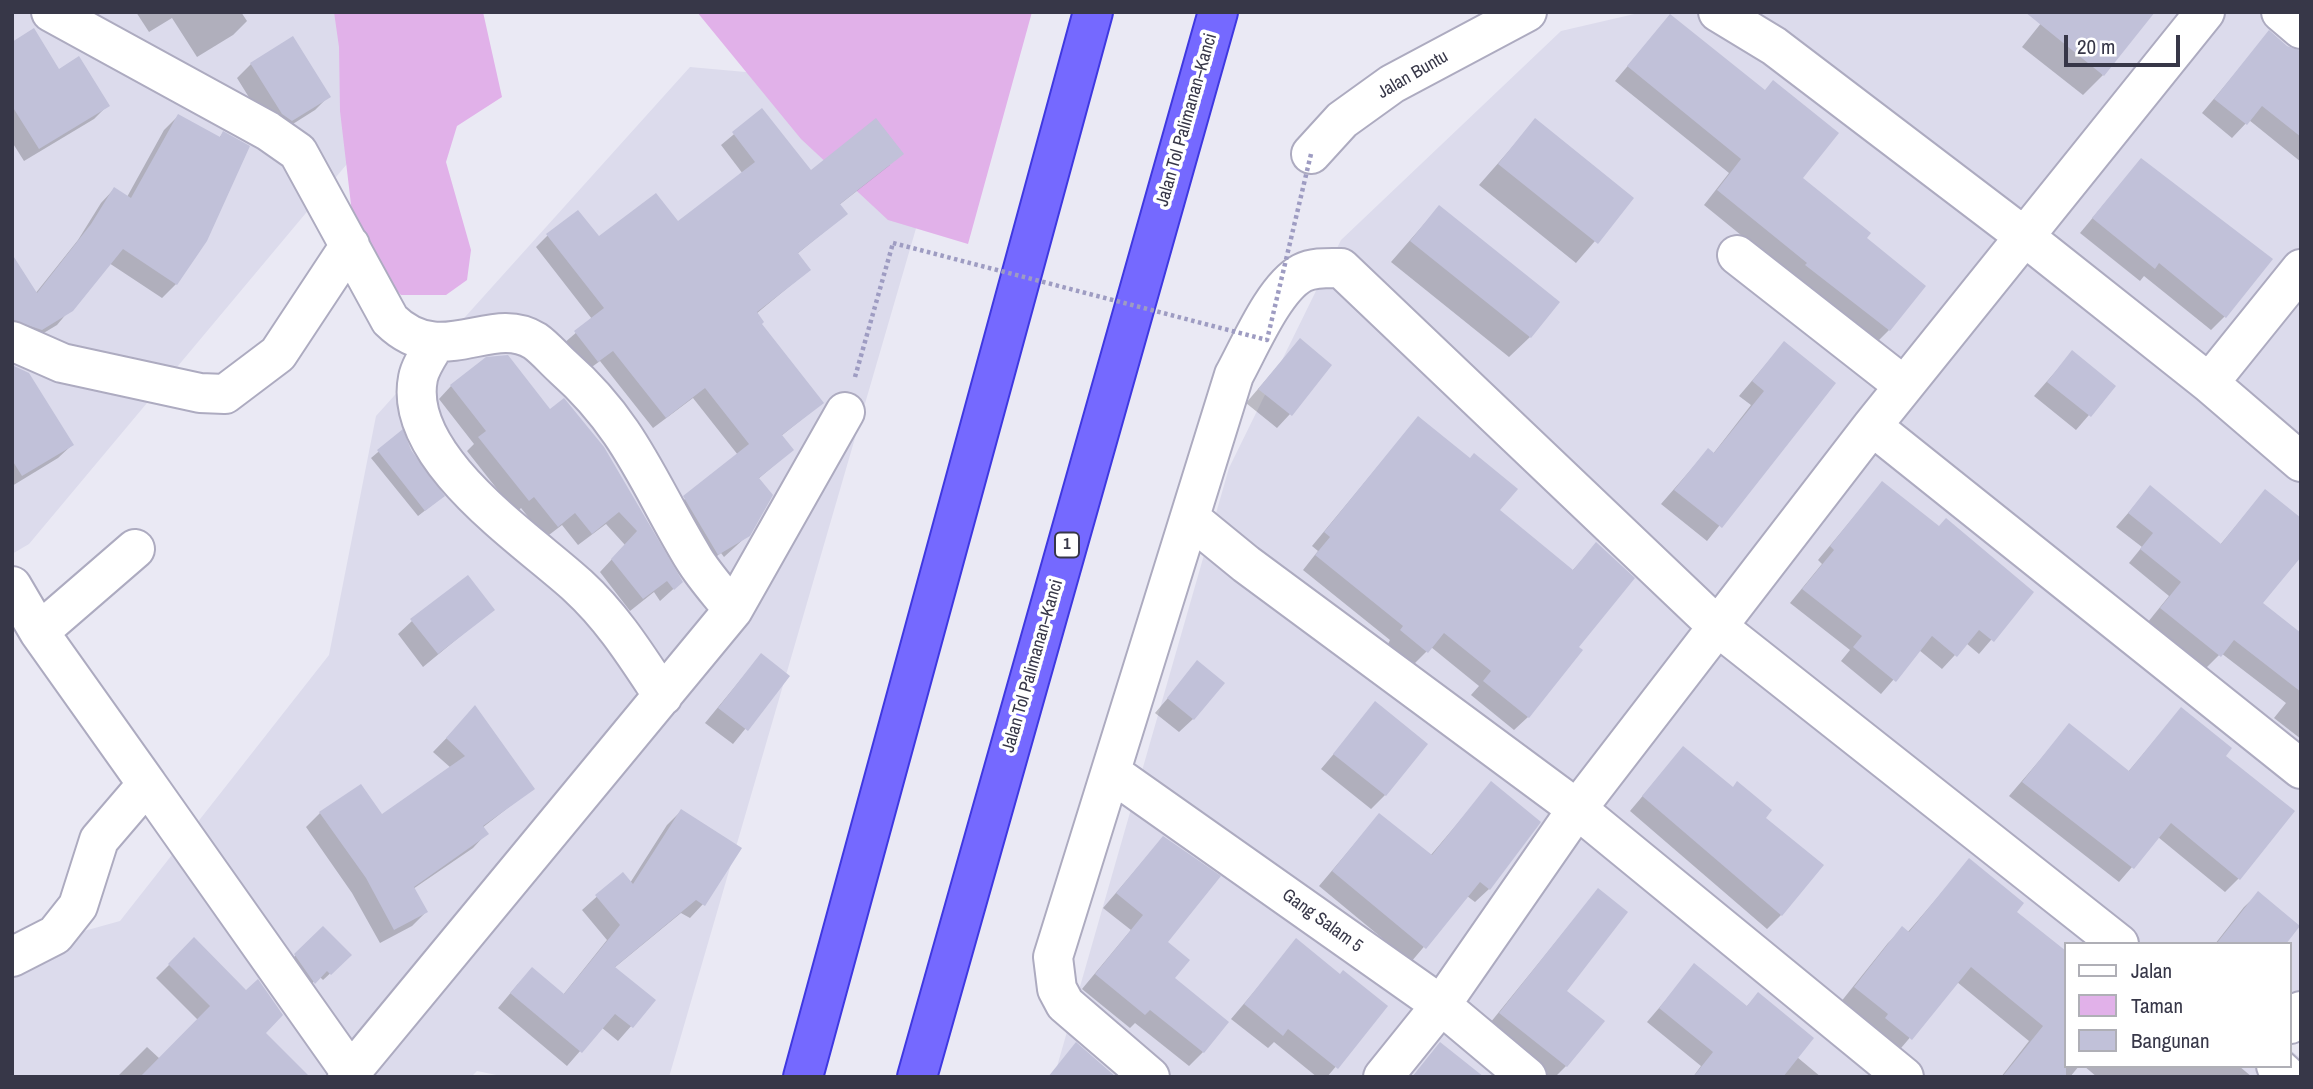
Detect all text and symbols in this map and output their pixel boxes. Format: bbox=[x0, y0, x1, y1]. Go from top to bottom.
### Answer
scale bar bbox=[2068, 21, 2184, 65]
street label: Jalan Tol Palimanan–Kanci bbox=[1152, 31, 1222, 209]
text: 20 m bbox=[2077, 32, 2115, 61]
street label: Jalan Buntu bbox=[1374, 46, 1452, 104]
road number: 1 bbox=[1055, 532, 1079, 558]
street label: Jalan Tol Palimanan–Kanci bbox=[998, 577, 1068, 755]
street label: Gang Salam 5 bbox=[1277, 885, 1367, 957]
legend bbox=[2064, 942, 2292, 1068]
text: Jalan bbox=[2131, 956, 2172, 985]
text: Taman bbox=[2131, 991, 2183, 1020]
text: Bangunan bbox=[2131, 1026, 2210, 1055]

